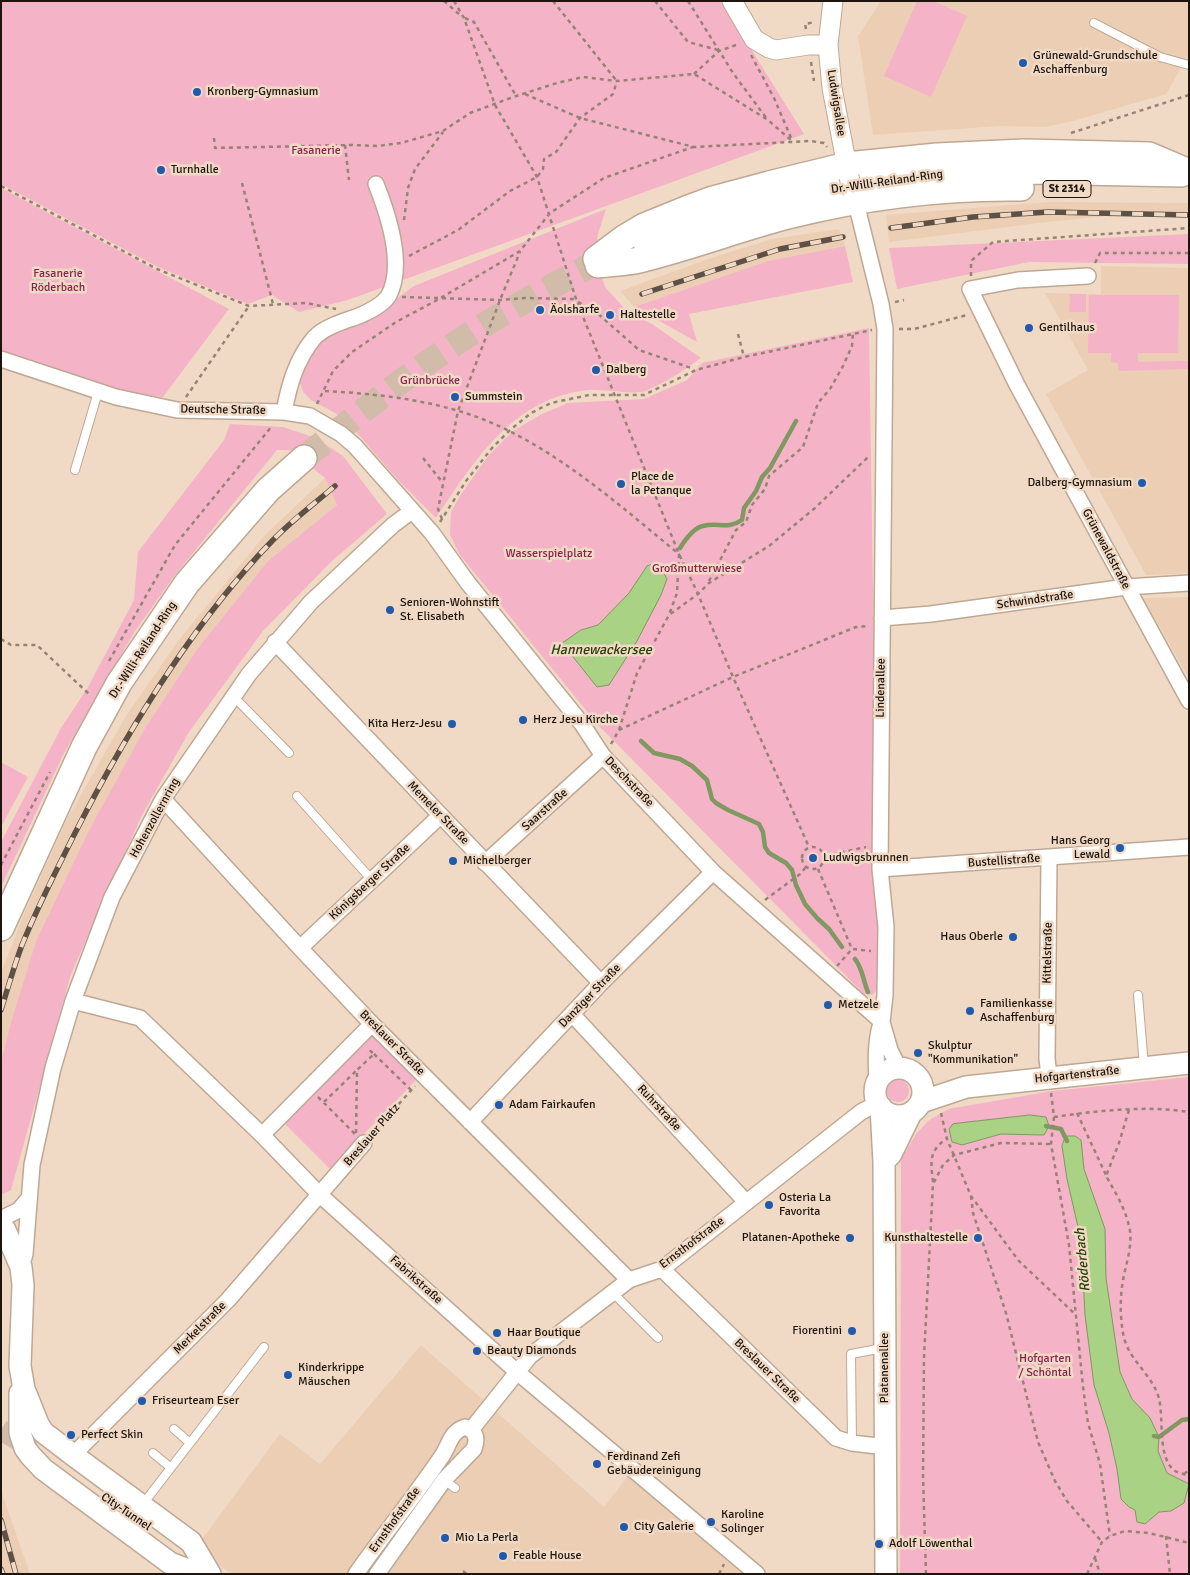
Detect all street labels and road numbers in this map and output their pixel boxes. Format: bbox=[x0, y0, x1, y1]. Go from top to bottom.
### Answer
street label: Ludwigsallee bbox=[824, 69, 848, 137]
street label: Dr.-Willi-Reiland-Ring bbox=[830, 167, 944, 197]
road number: St 2314 bbox=[1043, 180, 1091, 198]
street label: Deutsche Straße bbox=[180, 402, 266, 418]
street label: Grünewaldstraße bbox=[1079, 506, 1133, 592]
street label: Schwindstraße bbox=[996, 588, 1074, 612]
street label: Dr.-Willi-Reiland-Ring bbox=[106, 599, 180, 701]
street label: Lindenallee bbox=[873, 658, 889, 718]
street label: Deschstraße bbox=[601, 754, 657, 810]
street label: Hohenzollernring bbox=[127, 775, 183, 861]
street label: Memeler Straße bbox=[404, 778, 472, 848]
street label: Saarstraße bbox=[519, 786, 571, 834]
street label: Königsberger Straße bbox=[327, 841, 413, 923]
street label: Bustellistraße bbox=[967, 851, 1041, 871]
street label: Kittelstraße bbox=[1040, 922, 1056, 984]
street label: Danziger Straße bbox=[556, 961, 624, 1031]
street label: Breslauer Straße bbox=[356, 1007, 428, 1079]
street label: Hofgartenstraße bbox=[1034, 1063, 1120, 1087]
street label: Ruhrstraße bbox=[634, 1082, 684, 1134]
street label: Breslauer Platz bbox=[341, 1101, 403, 1169]
street label: Ernsthofstraße bbox=[657, 1214, 727, 1272]
street label: Fabrikstraße bbox=[387, 1253, 445, 1307]
street label: Merkelstraße bbox=[171, 1299, 229, 1357]
street label: Platanenallee bbox=[878, 1333, 892, 1403]
street label: Breslauer Straße bbox=[731, 1336, 803, 1406]
street label: Ernsthofstraße bbox=[366, 1484, 424, 1556]
street label: City-Tunnel bbox=[98, 1490, 154, 1534]

